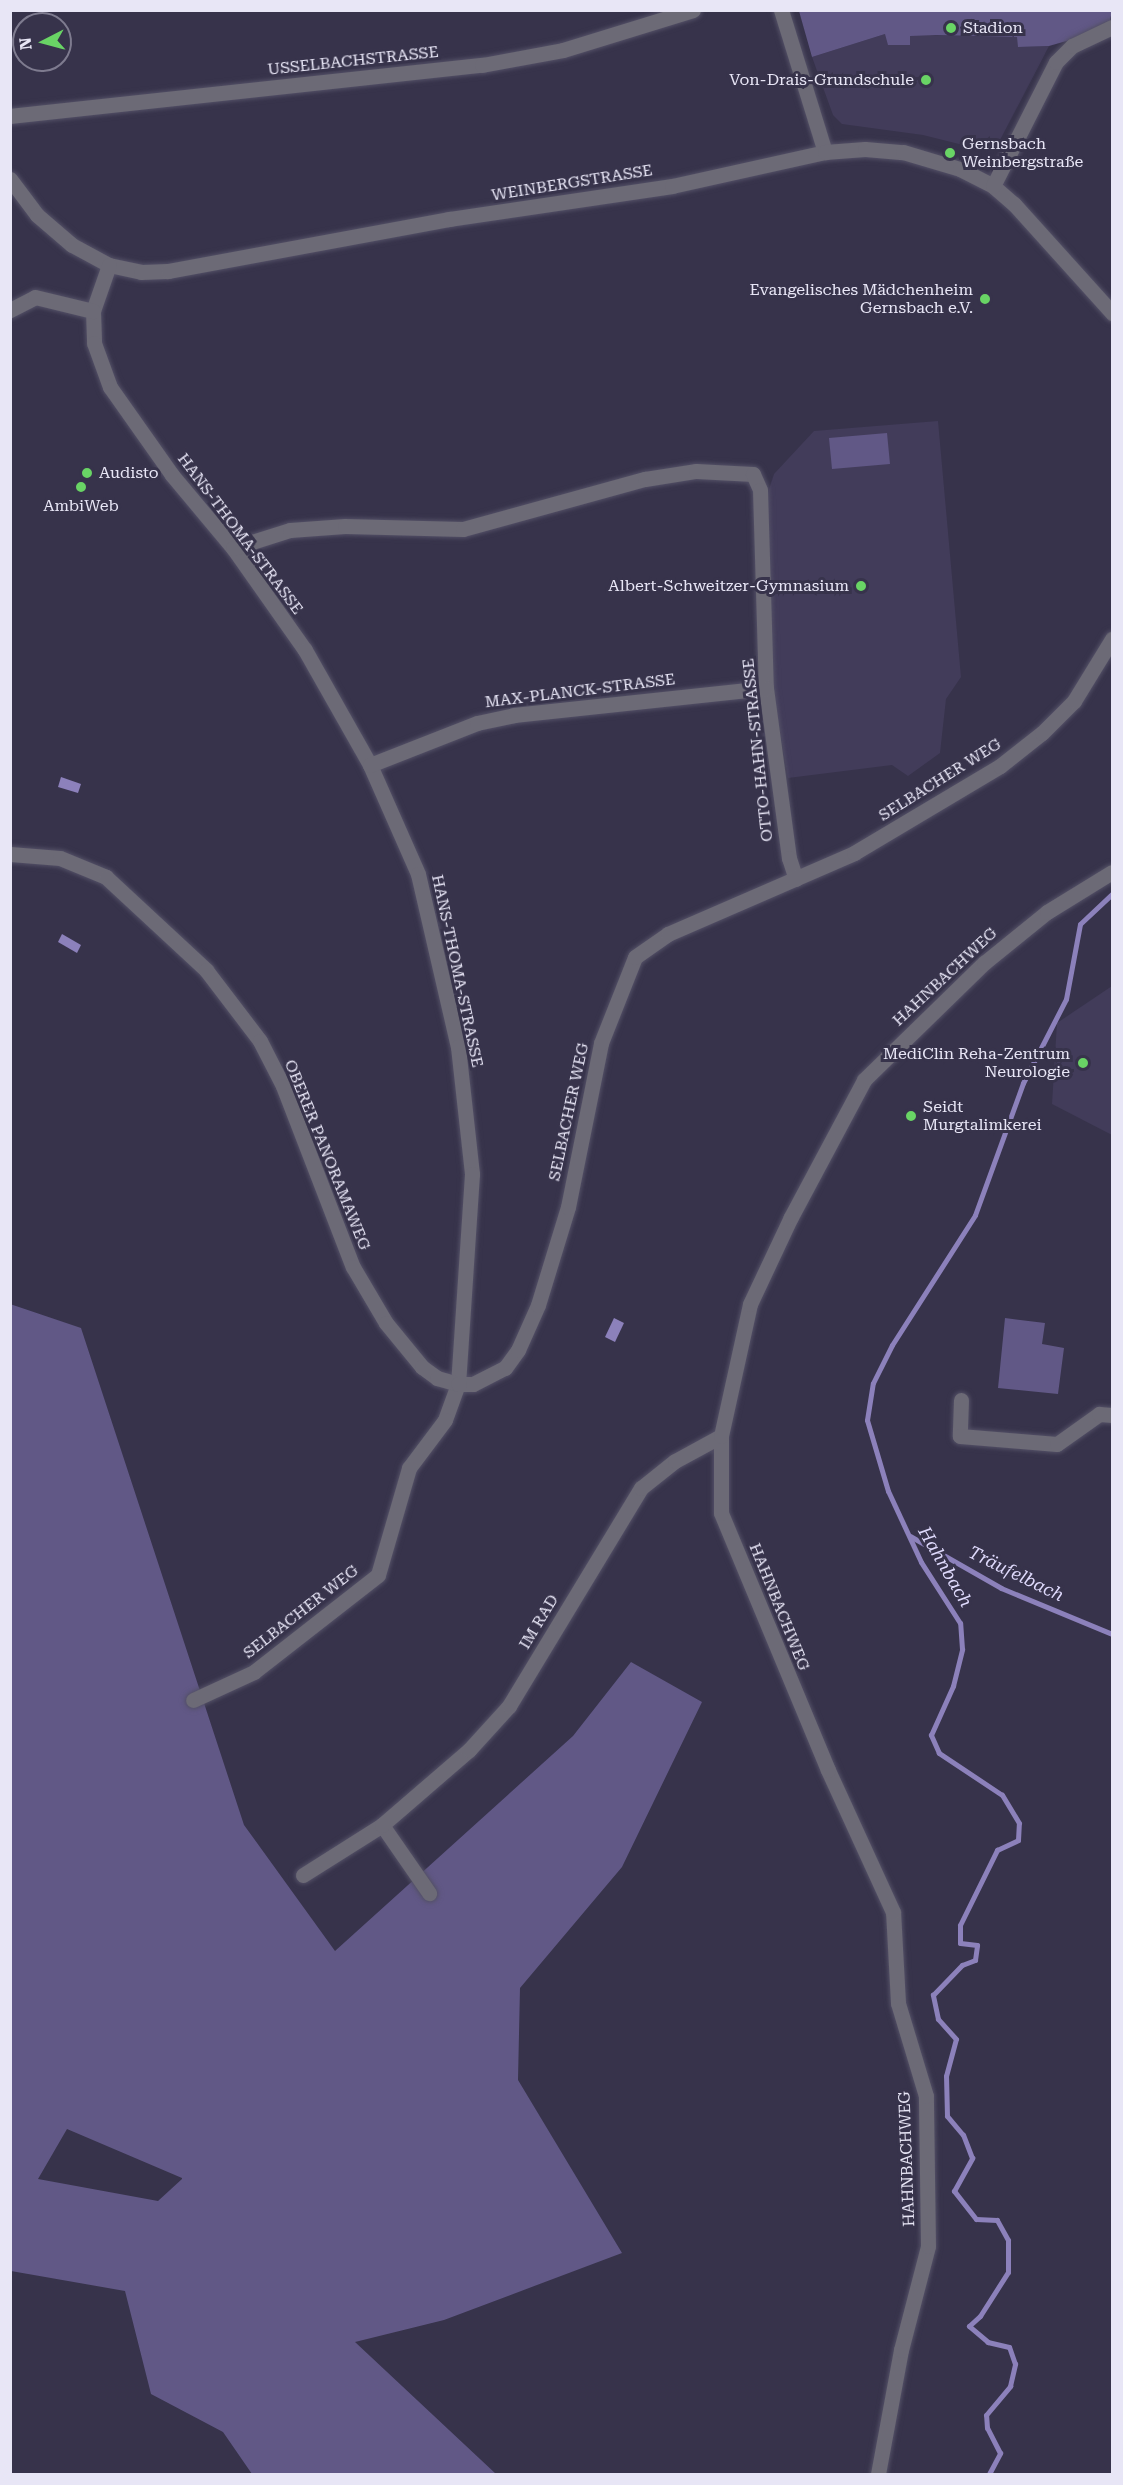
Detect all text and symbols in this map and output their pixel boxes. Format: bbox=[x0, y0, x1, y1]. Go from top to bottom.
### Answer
north arrow bbox=[12, 12, 72, 72]
place label: Stadion bbox=[963, 18, 1023, 38]
marker: Stadion bbox=[944, 21, 958, 35]
text: N bbox=[15, 37, 36, 51]
street label: USSELBACHSTRASSE bbox=[266, 42, 440, 80]
place label: Von-Drais-Grundschule bbox=[729, 70, 914, 90]
marker: Von-Drais-Grundschule bbox=[919, 73, 933, 87]
place label: Gernsbach Weinbergstraße bbox=[962, 134, 1083, 172]
marker: Gernsbach Weinbergstraße bbox=[943, 146, 957, 160]
street label: WEINBERGSTRASSE bbox=[490, 161, 654, 205]
place label: Evangelisches Mädchenheim Gernsbach e.V. bbox=[749, 280, 973, 318]
marker: Evangelisches Mädchenheim Gernsbach e.V. bbox=[978, 292, 992, 306]
street label: HANS-THOMA-STRASSE bbox=[173, 450, 307, 618]
place label: Audisto bbox=[99, 463, 159, 483]
marker: Audisto bbox=[80, 466, 94, 480]
marker: AmbiWeb bbox=[74, 480, 88, 494]
place label: AmbiWeb bbox=[43, 496, 119, 516]
place label: Albert-Schweitzer-Gymnasium bbox=[608, 576, 849, 596]
marker: Albert-Schweitzer-Gymnasium bbox=[854, 579, 868, 593]
street label: OTTO-HAHN-STRASSE bbox=[739, 657, 777, 843]
street label: MAX-PLANCK-STRASSE bbox=[484, 670, 676, 712]
street label: SELBACHER WEG bbox=[875, 735, 1005, 825]
street label: HANS-THOMA-STRASSE bbox=[427, 873, 487, 1069]
street label: HAHNBACHWEG bbox=[889, 924, 1001, 1030]
street label: SELBACHER WEG bbox=[545, 1041, 593, 1183]
place label: MediClin Reha-Zentrum Neurologie bbox=[883, 1044, 1070, 1082]
marker: MediClin Reha-Zentrum Neurologie bbox=[1074, 1054, 1092, 1072]
street label: OBERER PANORAMAWEG bbox=[280, 1057, 374, 1253]
place label: Seidt Murgtalimkerei bbox=[923, 1097, 1042, 1135]
marker: Seidt Murgtalimkerei bbox=[904, 1109, 918, 1123]
water label: Hahnbach bbox=[913, 1523, 977, 1611]
street label: HAHNBACHWEG bbox=[745, 1541, 813, 1673]
water label: Träufelbach bbox=[965, 1542, 1067, 1606]
street label: SELBACHER WEG bbox=[240, 1561, 362, 1663]
street label: IM RAD bbox=[515, 1591, 563, 1653]
street label: HAHNBACHWEG bbox=[895, 2091, 919, 2227]

